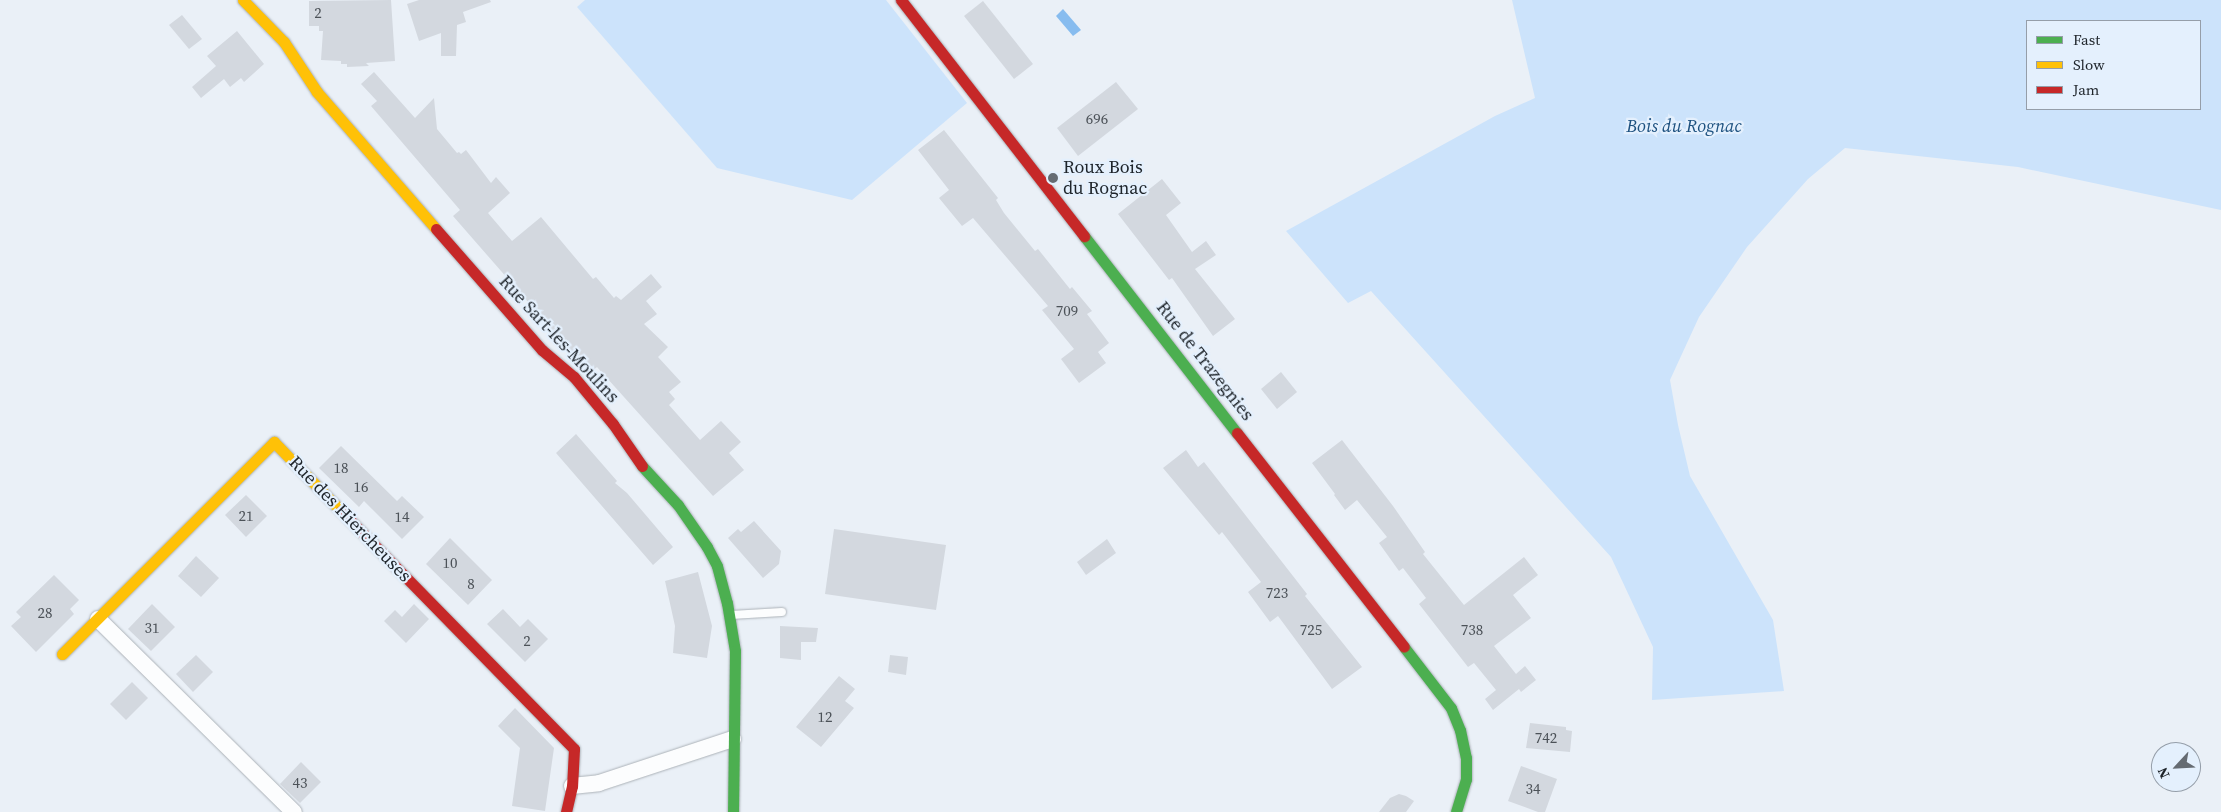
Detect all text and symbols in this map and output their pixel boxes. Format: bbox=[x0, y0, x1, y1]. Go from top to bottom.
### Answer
house number: 2 bbox=[314, 4, 322, 22]
legend bbox=[2026, 20, 2201, 110]
text: Fast bbox=[2073, 29, 2100, 50]
text: Slow bbox=[2073, 54, 2105, 75]
text: Jam bbox=[2073, 79, 2099, 100]
house number: 696 bbox=[1086, 110, 1108, 128]
park label: Bois du Rognac bbox=[1626, 115, 1742, 137]
place label: Roux Bois du Rognac bbox=[1063, 157, 1147, 200]
marker: Roux Bois du Rognac bbox=[1047, 172, 1059, 184]
street label: Rue Sart-les-Moulins bbox=[494, 271, 624, 407]
street label: Rue de Trazegnies bbox=[1152, 297, 1258, 425]
house number: 709 bbox=[1056, 302, 1078, 320]
street label: Rue des Hiercheuses bbox=[284, 452, 416, 586]
house number: 18 bbox=[334, 459, 348, 477]
house number: 16 bbox=[354, 478, 368, 496]
house number: 21 bbox=[239, 507, 253, 525]
house number: 14 bbox=[395, 508, 409, 526]
house number: 10 bbox=[443, 554, 457, 572]
house number: 8 bbox=[467, 575, 475, 593]
house number: 723 bbox=[1266, 584, 1288, 602]
house number: 28 bbox=[38, 604, 52, 622]
house number: 31 bbox=[145, 619, 159, 637]
house number: 725 bbox=[1300, 621, 1322, 639]
house number: 738 bbox=[1461, 621, 1483, 639]
house number: 2 bbox=[523, 632, 531, 650]
house number: 12 bbox=[818, 708, 832, 726]
house number: 742 bbox=[1535, 729, 1557, 747]
north arrow bbox=[2151, 742, 2201, 792]
text: N bbox=[2152, 764, 2175, 782]
house number: 43 bbox=[293, 774, 307, 792]
house number: 34 bbox=[1526, 780, 1540, 798]

